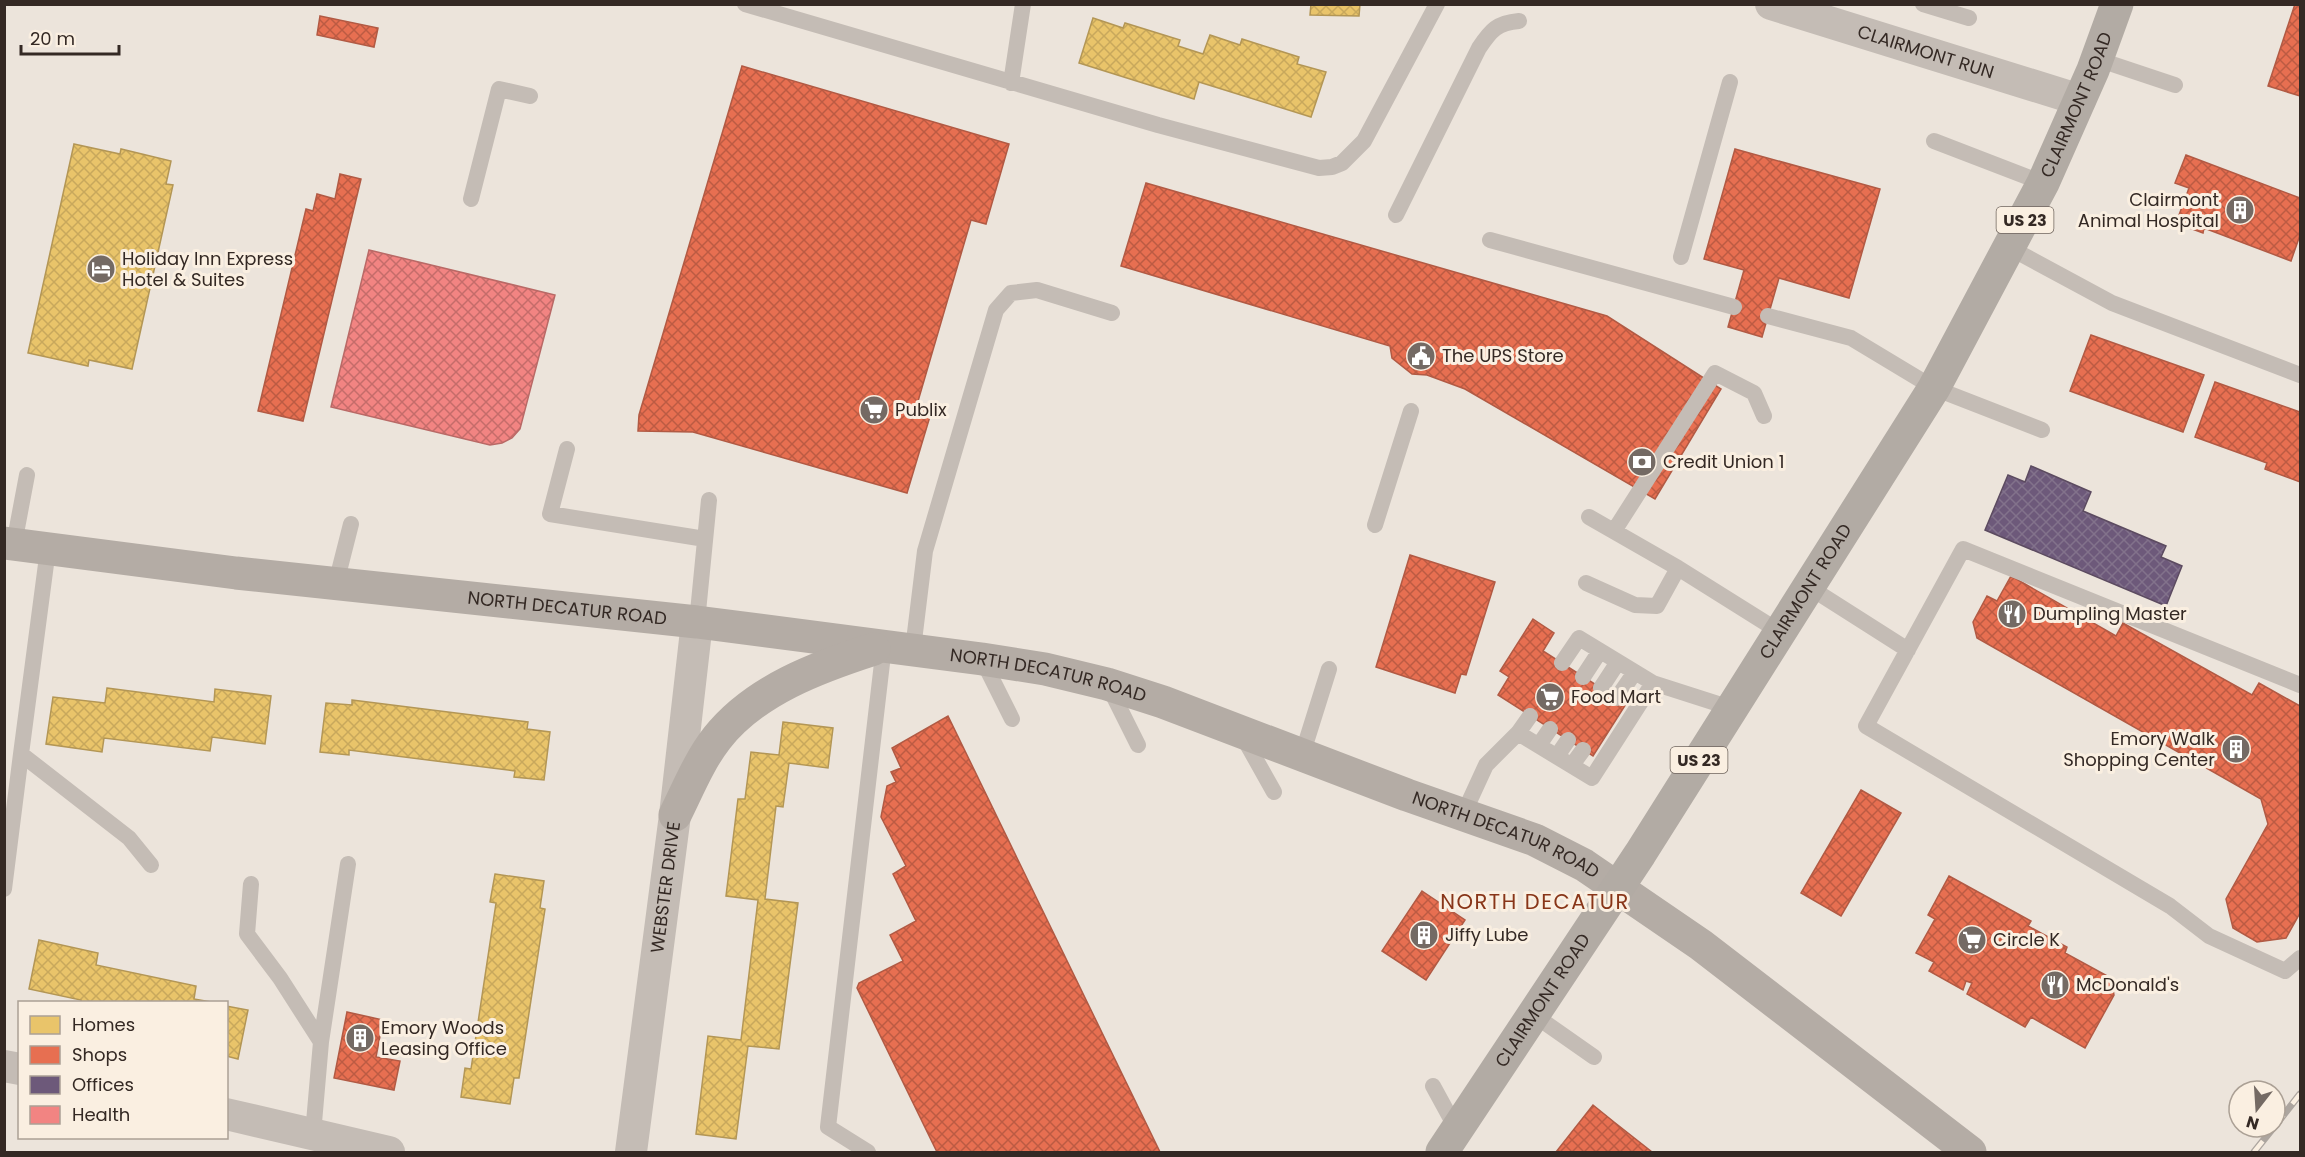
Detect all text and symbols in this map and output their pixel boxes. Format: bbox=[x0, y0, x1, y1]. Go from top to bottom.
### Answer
scale bar bbox=[21, 18, 118, 56]
street label: CLAIRMONT RUN bbox=[1854, 19, 1997, 85]
text: 20 m bbox=[30, 26, 75, 51]
street label: CLAIRMONT ROAD bbox=[2034, 28, 2118, 181]
place label: Clairmont Animal Hospital bbox=[2078, 187, 2219, 233]
building icon: Clairmont Animal Hospital bbox=[2224, 194, 2256, 226]
road number: US 23 bbox=[1996, 207, 2054, 233]
place label: Holiday Inn Express Hotel & Suites bbox=[122, 246, 293, 292]
hotel icon: Holiday Inn Express Hotel & Suites bbox=[85, 253, 117, 285]
public building icon: The UPS Store bbox=[1405, 340, 1437, 372]
place label: The UPS Store bbox=[1442, 343, 1564, 368]
supermarket icon: Publix bbox=[858, 394, 890, 426]
place label: Publix bbox=[895, 397, 947, 422]
bank icon: Credit Union 1 bbox=[1626, 446, 1658, 478]
place label: Credit Union 1 bbox=[1663, 449, 1784, 474]
street label: CLAIRMONT ROAD bbox=[1753, 519, 1857, 664]
street label: NORTH DECATUR ROAD bbox=[466, 585, 668, 631]
restaurant icon: Dumpling Master bbox=[1996, 598, 2028, 630]
place label: Dumpling Master bbox=[2033, 601, 2187, 626]
street label: NORTH DECATUR ROAD bbox=[949, 642, 1150, 708]
supermarket icon: Food Mart bbox=[1534, 681, 1566, 713]
place label: Food Mart bbox=[1571, 684, 1661, 709]
place label: Emory Walk Shopping Center bbox=[2063, 726, 2216, 772]
building icon: Emory Walk Shopping Center bbox=[2220, 733, 2252, 765]
road number: US 23 bbox=[1670, 747, 1728, 773]
street label: NORTH DECATUR ROAD bbox=[1409, 785, 1605, 884]
street label: WEBSTER DRIVE bbox=[644, 820, 686, 955]
district label: NORTH DECATUR bbox=[1440, 887, 1630, 916]
building icon: Jiffy Lube bbox=[1408, 919, 1440, 951]
place label: Jiffy Lube bbox=[1445, 922, 1528, 947]
supermarket icon: Circle K bbox=[1956, 924, 1988, 956]
place label: Circle K bbox=[1993, 927, 2060, 952]
street label: CLAIRMONT ROAD bbox=[1489, 928, 1596, 1072]
restaurant icon: McDonald's bbox=[2039, 969, 2071, 1001]
place label: McDonald's bbox=[2076, 972, 2179, 997]
legend bbox=[18, 1001, 228, 1139]
text: Homes bbox=[72, 1012, 135, 1037]
place label: Emory Woods Leasing Office bbox=[381, 1015, 507, 1061]
building icon: Emory Woods Leasing Office bbox=[344, 1022, 376, 1054]
text: Shops bbox=[72, 1042, 127, 1067]
text: Offices bbox=[72, 1072, 134, 1097]
north arrow bbox=[2227, 1079, 2287, 1139]
text: Health bbox=[72, 1102, 130, 1127]
text: N bbox=[2244, 1110, 2262, 1136]

